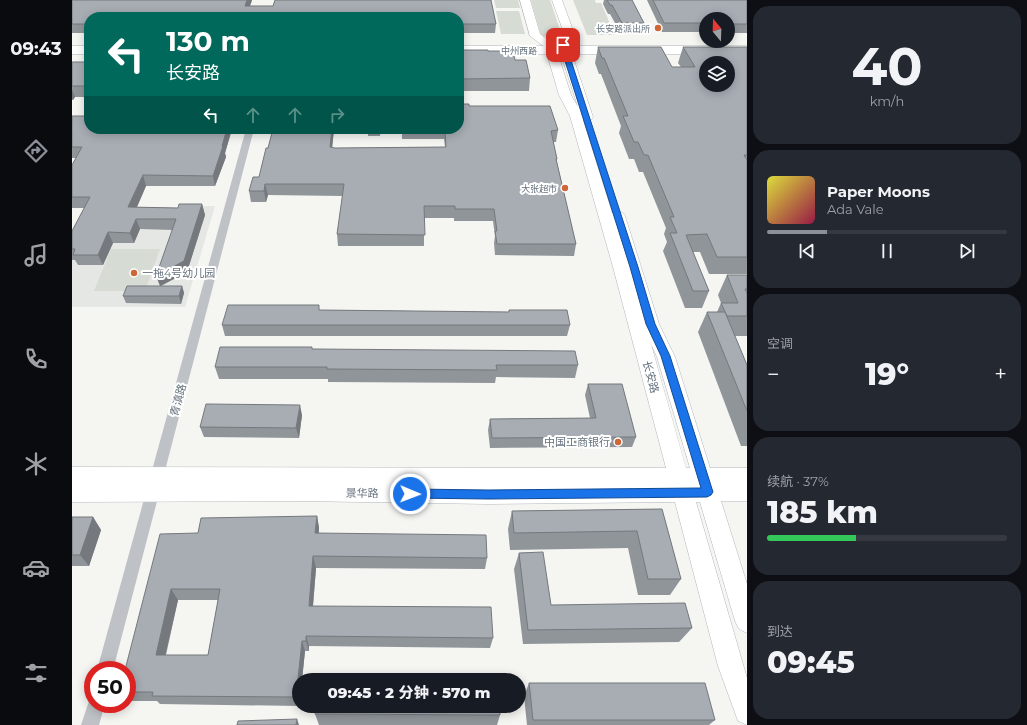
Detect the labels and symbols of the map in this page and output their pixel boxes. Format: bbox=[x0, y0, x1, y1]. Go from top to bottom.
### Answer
north arrow bbox=[699, 12, 735, 48]
place label: 长安路派出所 bbox=[596, 23, 650, 34]
marker: 长安路派出所 bbox=[653, 23, 663, 33]
pin bbox=[546, 28, 580, 62]
street label: 中州西路 bbox=[501, 45, 537, 56]
place label: 大张超市 bbox=[521, 183, 557, 194]
marker: 大张超市 bbox=[560, 183, 570, 193]
place label: 一拖4号幼儿园 bbox=[142, 266, 215, 280]
marker: 一拖4号幼儿园 bbox=[129, 268, 139, 278]
street label: 长安路 bbox=[640, 359, 662, 395]
street label: 青滇路 bbox=[167, 382, 189, 418]
place label: 中国工商银行 bbox=[544, 435, 610, 449]
marker: 中国工商银行 bbox=[613, 437, 623, 447]
position arrow bbox=[389, 473, 431, 515]
street label: 景华路 bbox=[345, 486, 379, 500]
speed limit sign: 50 bbox=[84, 661, 136, 713]

